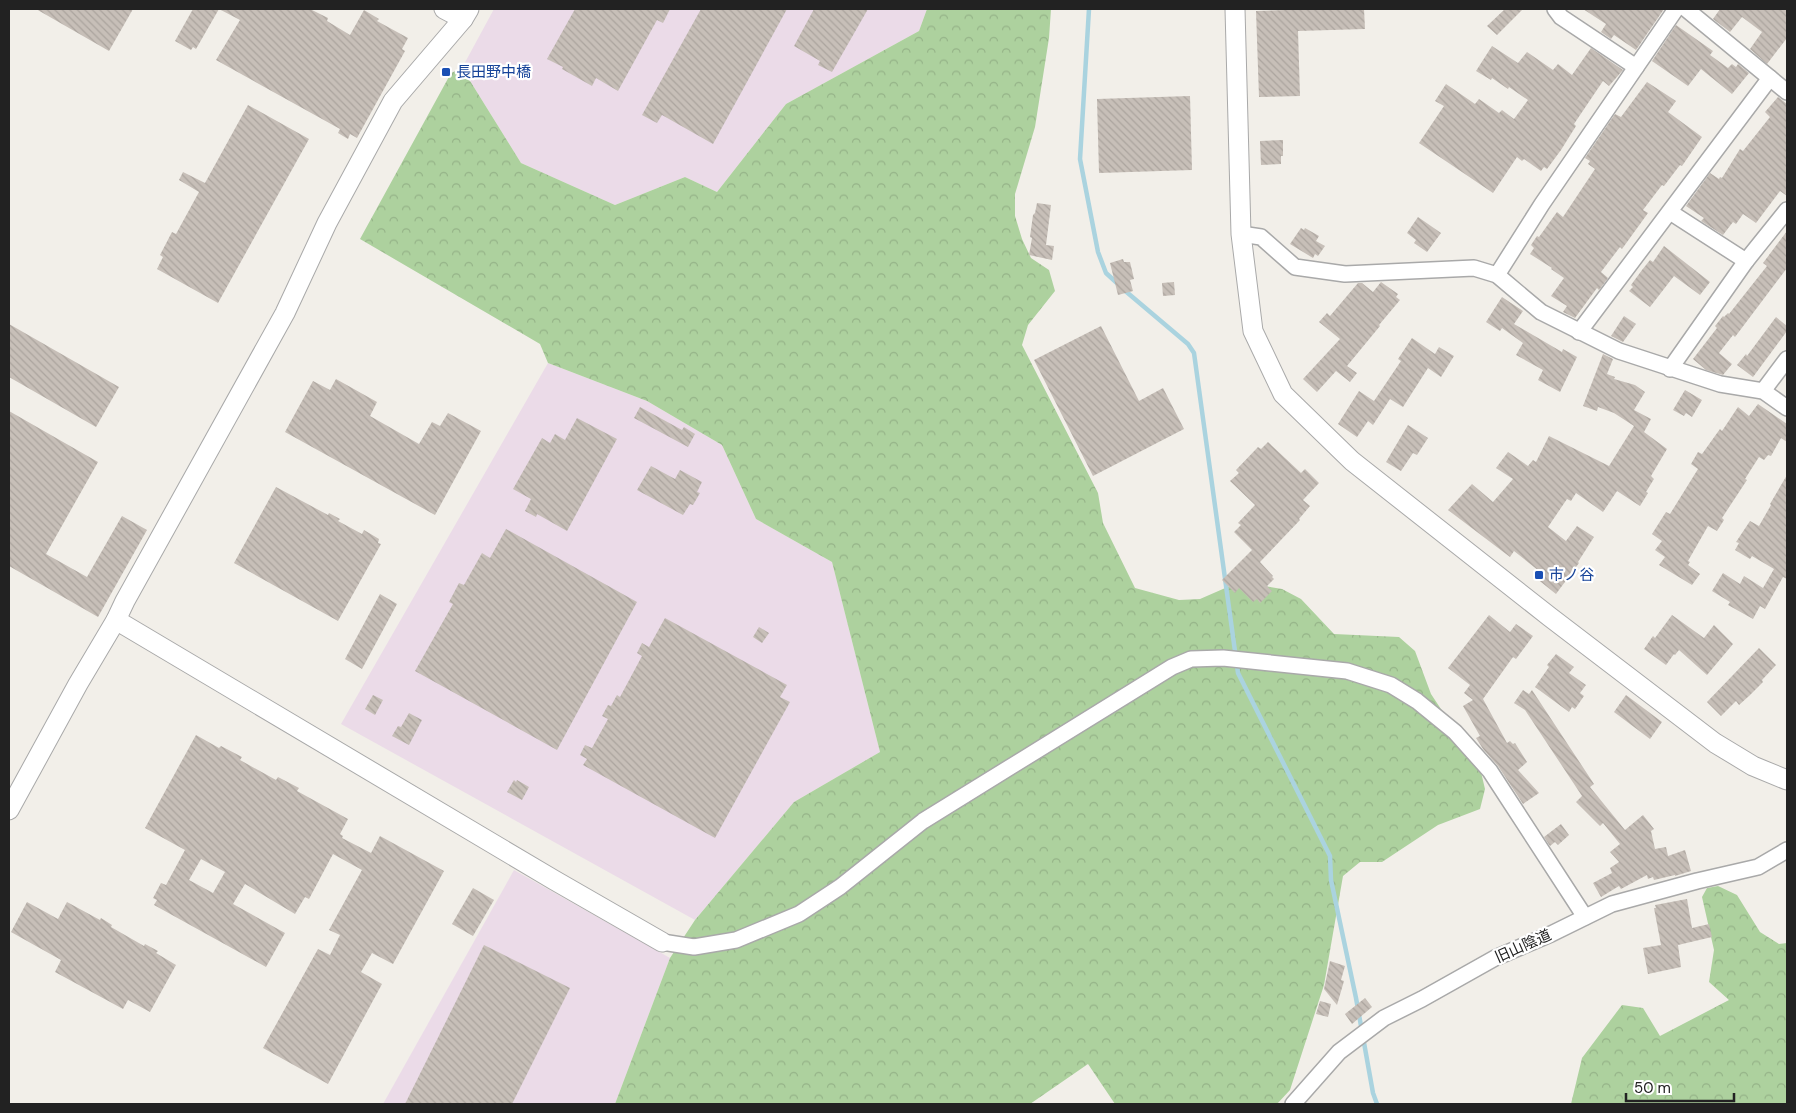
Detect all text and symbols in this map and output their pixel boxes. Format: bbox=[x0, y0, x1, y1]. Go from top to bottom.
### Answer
place label: 長田野中橋 bbox=[456, 62, 531, 82]
marker: 長田野中橋 bbox=[440, 66, 452, 78]
place label: 市ノ谷 bbox=[1549, 565, 1594, 585]
marker: 市ノ谷 bbox=[1533, 569, 1545, 581]
street label: 旧山陰道 bbox=[1492, 925, 1554, 967]
scale bar bbox=[1626, 1070, 1734, 1102]
text: 50 m bbox=[1634, 1078, 1671, 1098]

